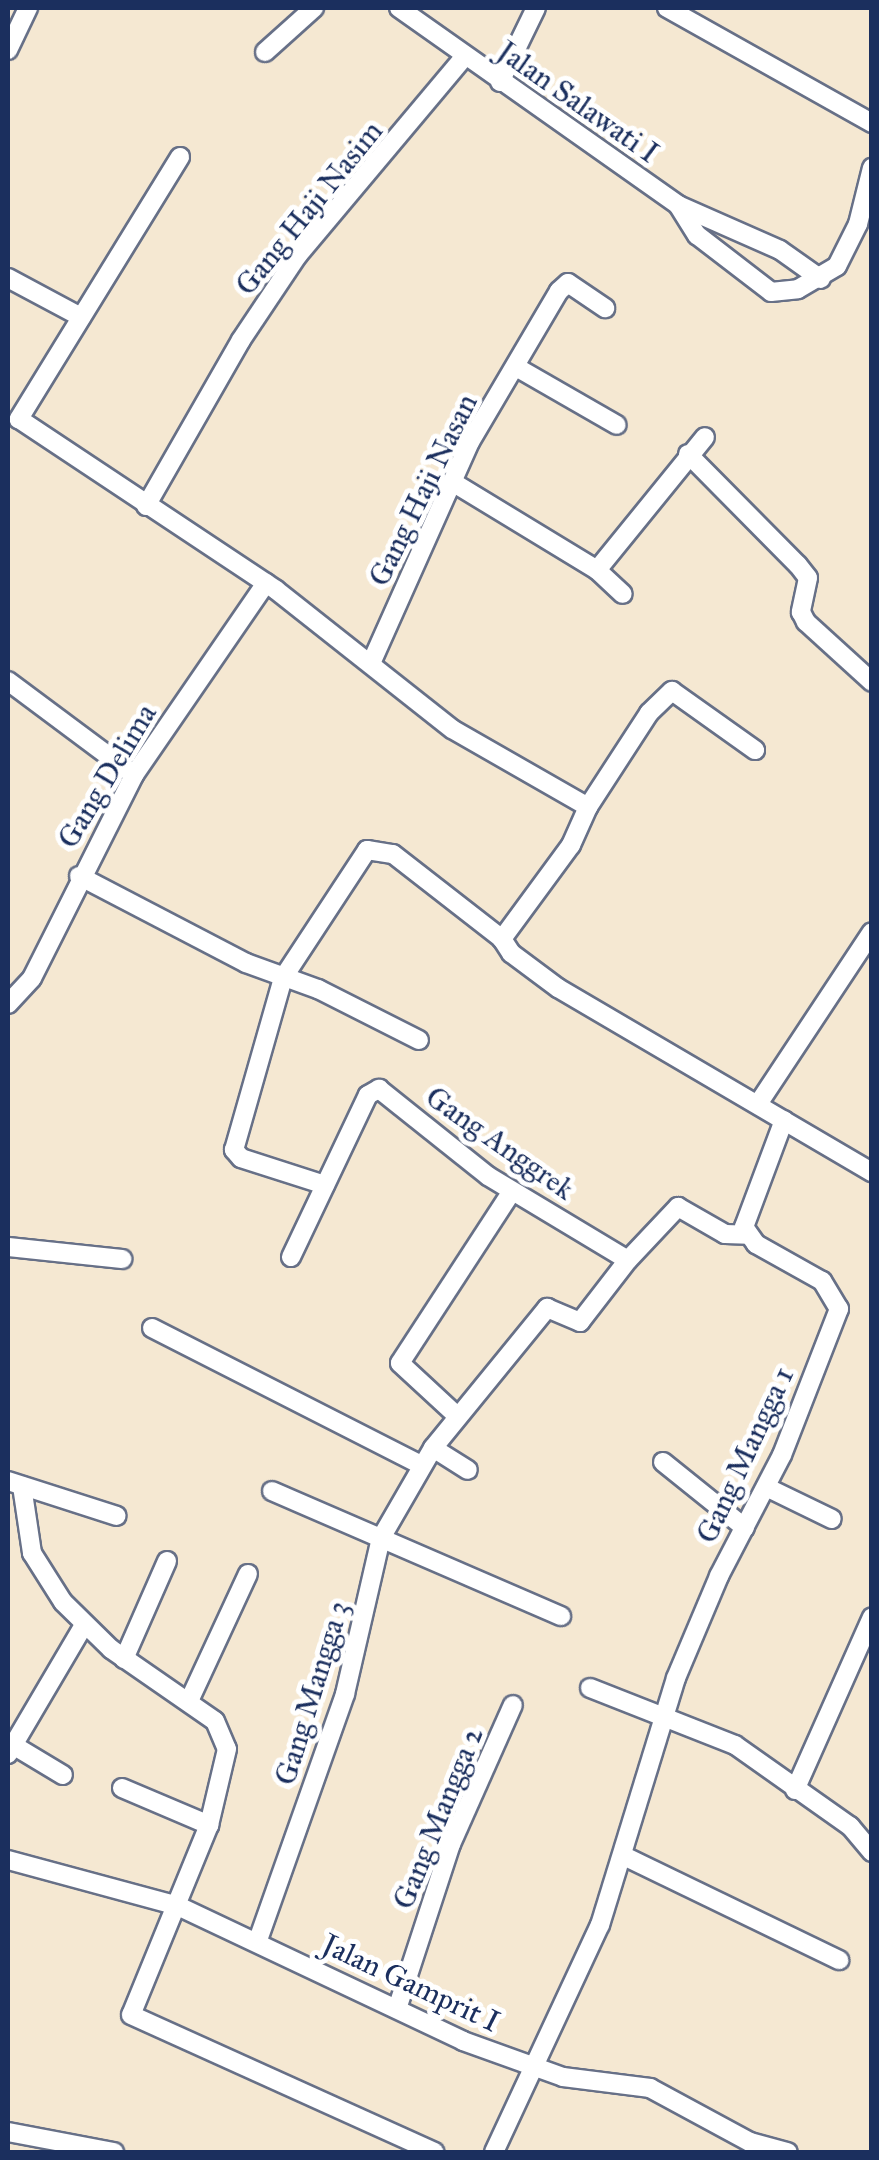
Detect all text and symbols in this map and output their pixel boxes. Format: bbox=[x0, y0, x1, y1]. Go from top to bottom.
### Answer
street label: Jalan Salawati I bbox=[490, 33, 666, 171]
street label: Gang Haji Nasim bbox=[228, 114, 390, 302]
street label: Gang Haji Nasan bbox=[361, 388, 485, 592]
street label: Gang Delima bbox=[50, 697, 164, 855]
street label: Gang Anggrek bbox=[419, 1079, 581, 1207]
street label: Gang Mangga 1 bbox=[689, 1361, 801, 1549]
street label: Gang Mangga 3 bbox=[267, 1597, 357, 1789]
street label: Gang Mangga 2 bbox=[385, 1722, 491, 1914]
street label: Jalan Gamprit I bbox=[317, 1926, 505, 2040]

